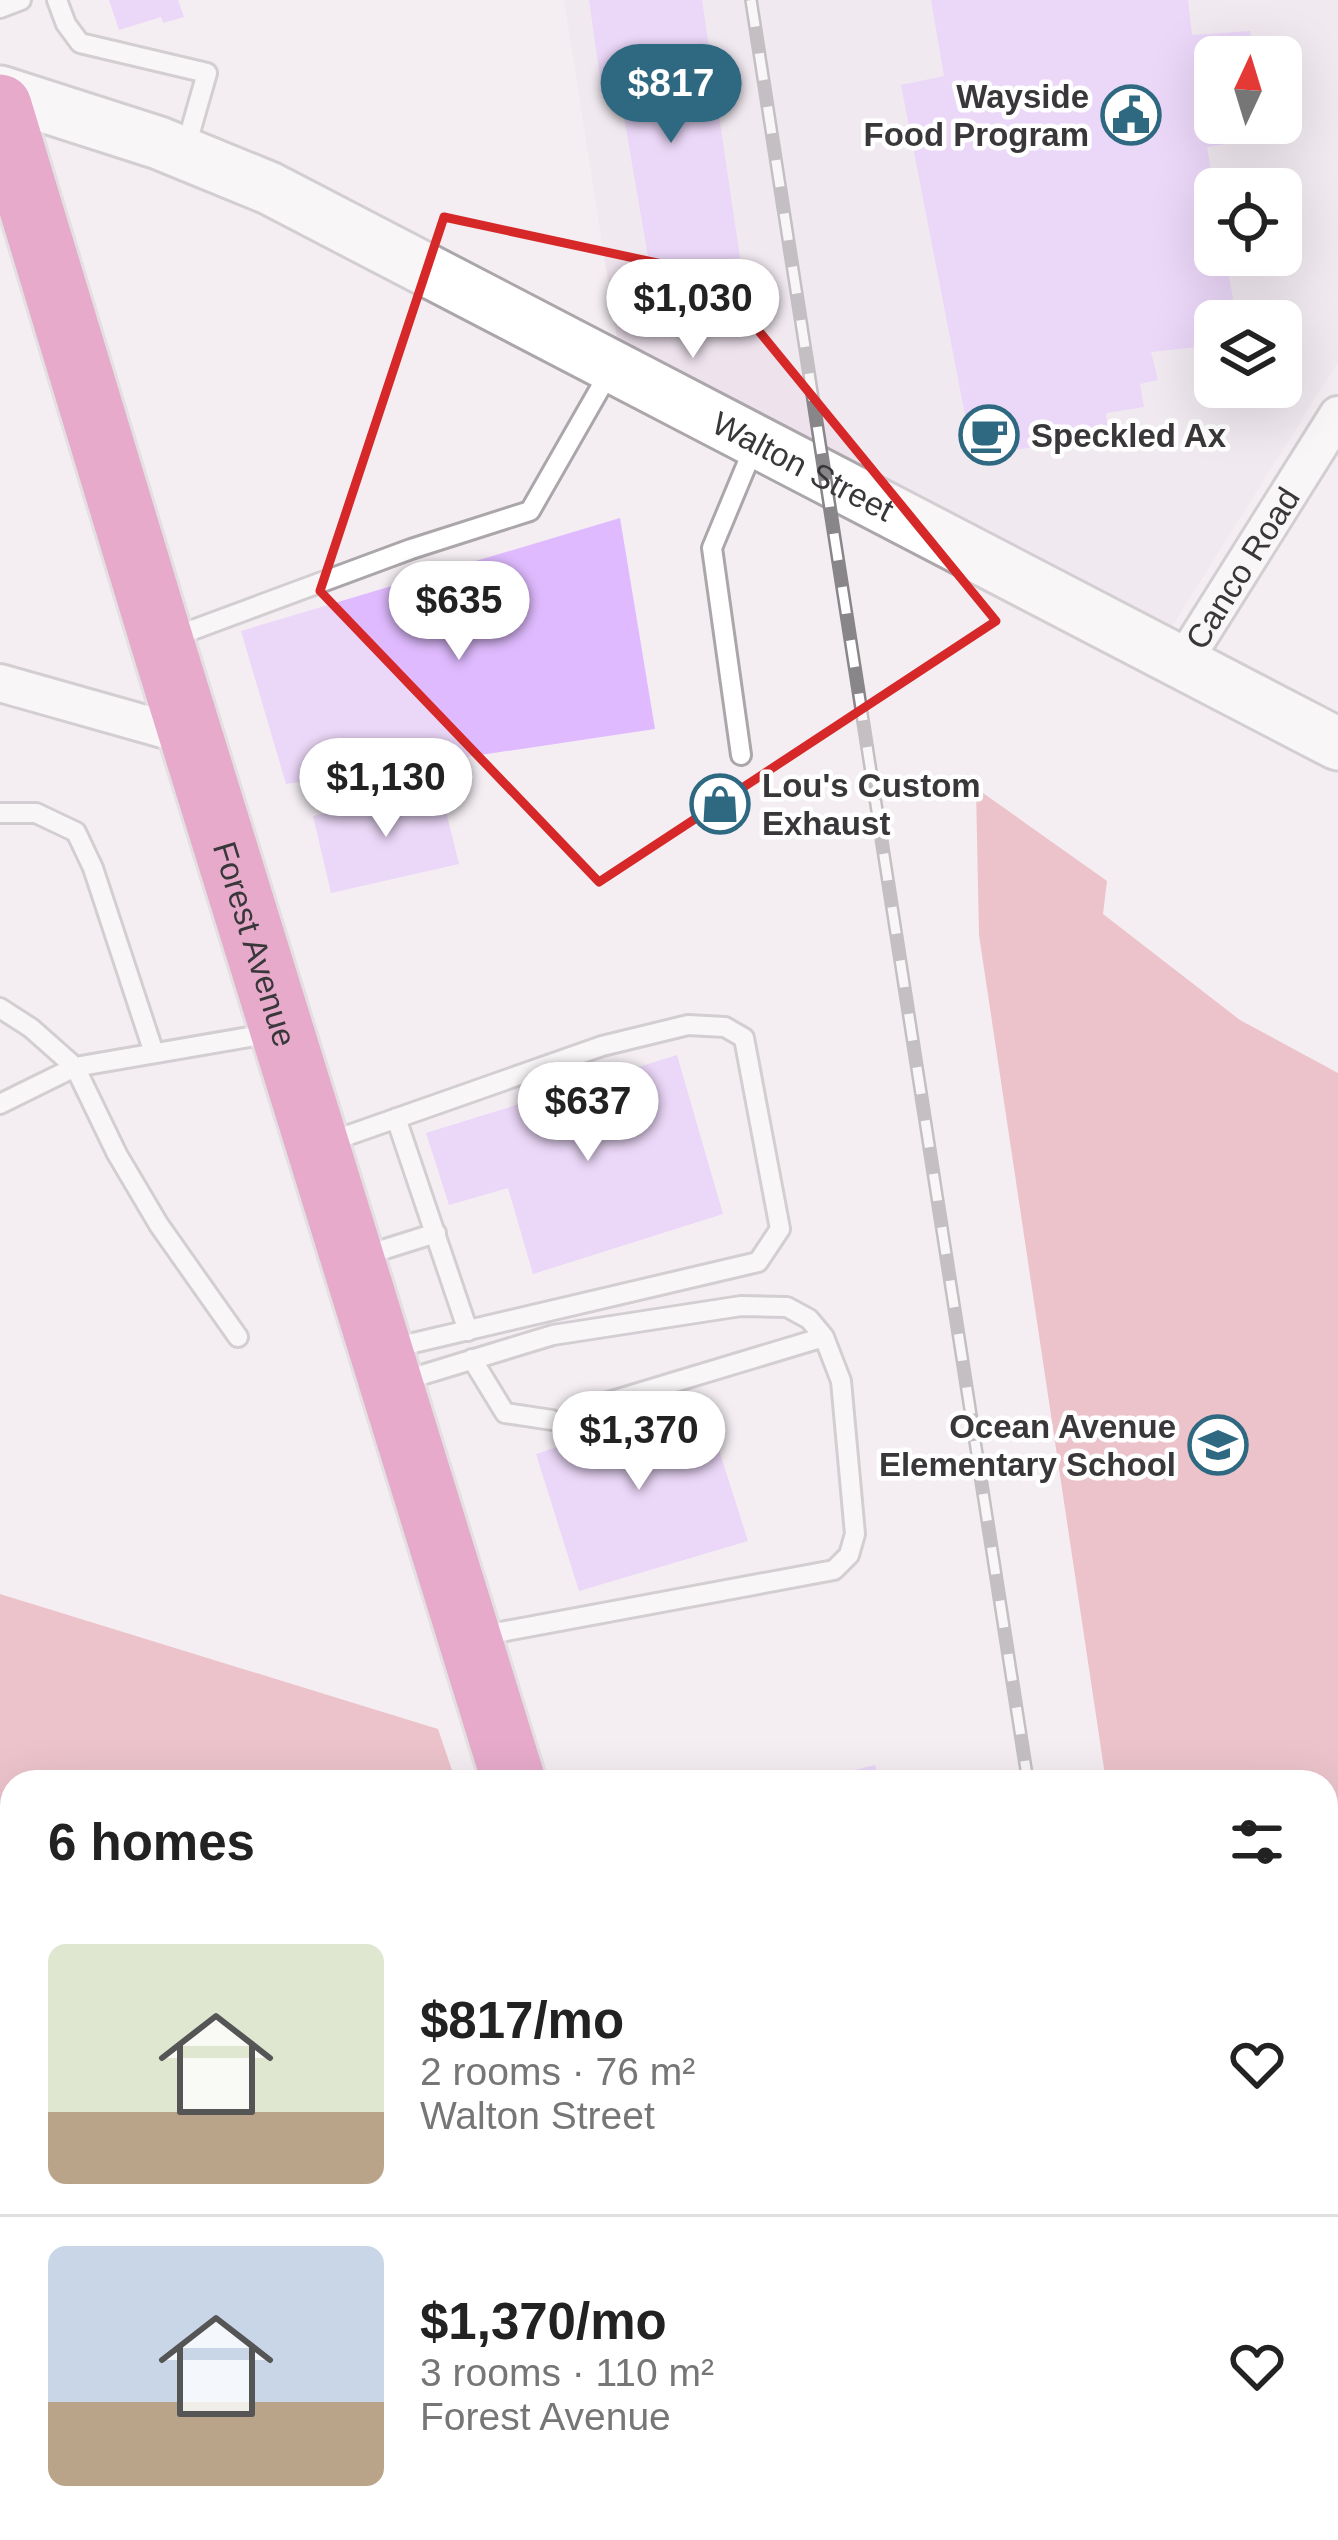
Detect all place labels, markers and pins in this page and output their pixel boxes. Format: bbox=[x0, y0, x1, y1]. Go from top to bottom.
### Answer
pin: $817 bbox=[600, 44, 742, 146]
place label: Wayside Food Program bbox=[863, 78, 1089, 153]
public building icon: Wayside Food Program bbox=[1100, 84, 1162, 146]
pin: $1,030 bbox=[595, 259, 791, 361]
cafe icon: Speckled Ax bbox=[958, 404, 1020, 466]
place label: Speckled Ax bbox=[1031, 417, 1227, 454]
pin: $635 bbox=[388, 561, 530, 663]
pin: $1,130 bbox=[288, 738, 484, 840]
place label: Lou's Custom Exhaust bbox=[762, 767, 981, 842]
shop icon: Lou's Custom Exhaust bbox=[689, 773, 751, 835]
pin: $637 bbox=[517, 1062, 659, 1164]
pin: $1,370 bbox=[541, 1391, 737, 1493]
place label: Ocean Avenue Elementary School bbox=[879, 1408, 1176, 1483]
school or university icon: Ocean Avenue Elementary School bbox=[1187, 1414, 1249, 1476]

